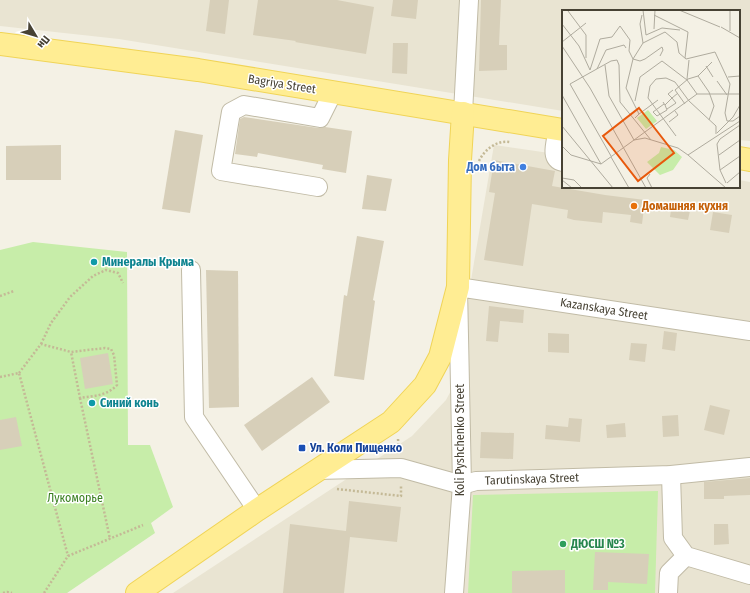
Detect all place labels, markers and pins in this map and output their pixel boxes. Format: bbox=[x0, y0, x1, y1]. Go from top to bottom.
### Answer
place label: Дом быта bbox=[465, 160, 515, 174]
marker: Дом быта bbox=[518, 162, 528, 172]
place label: Домашняя кухня bbox=[641, 199, 728, 213]
marker: Домашняя кухня bbox=[629, 201, 639, 211]
place label: Минералы Крыма bbox=[102, 255, 194, 269]
marker: Минералы Крыма bbox=[89, 257, 99, 267]
place label: Синий конь bbox=[100, 396, 159, 410]
marker: Синий конь bbox=[87, 398, 97, 408]
place label: Ул. Коли Пищенко bbox=[309, 441, 403, 455]
marker: Ул. Коли Пищенко bbox=[297, 443, 307, 453]
place label: ДЮСШ №3 bbox=[570, 537, 625, 551]
marker: ДЮСШ №3 bbox=[558, 539, 568, 549]

